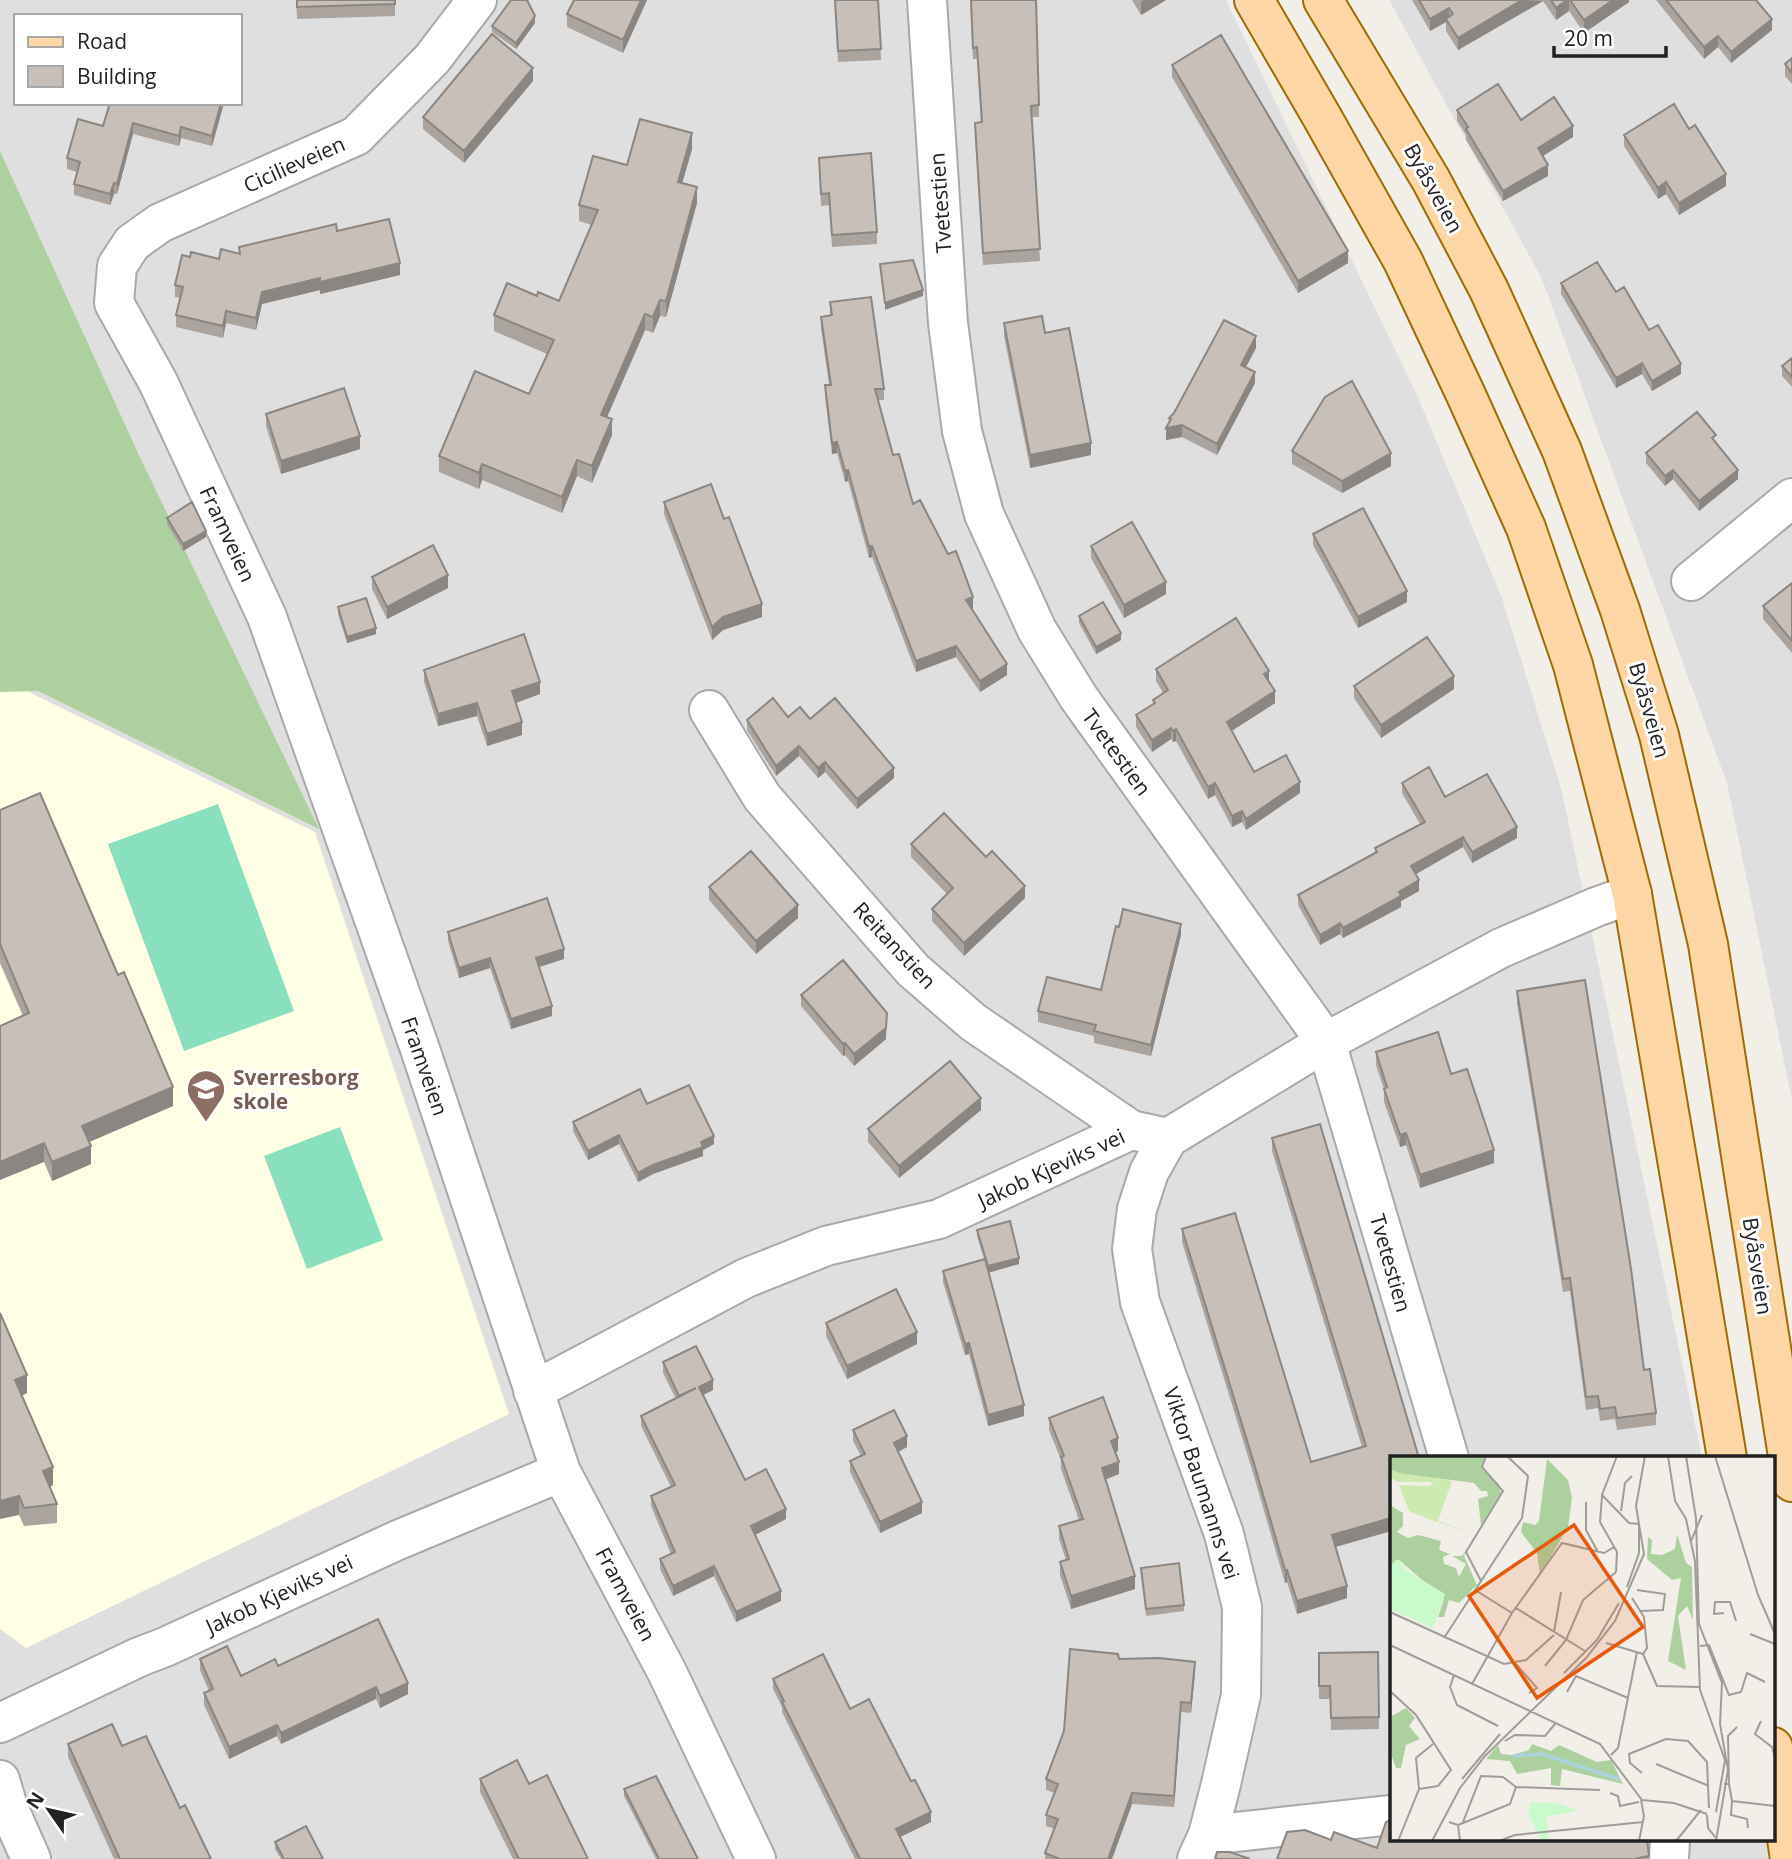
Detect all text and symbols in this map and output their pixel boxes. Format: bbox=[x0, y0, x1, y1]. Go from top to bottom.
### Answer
legend bbox=[14, 14, 242, 105]
scale bar bbox=[1554, 14, 1666, 58]
text: 20 m bbox=[1564, 24, 1613, 52]
text: Road bbox=[77, 27, 127, 55]
text: Building bbox=[77, 62, 156, 90]
street label: Cicilieveien bbox=[239, 129, 349, 199]
street label: Byåsveien bbox=[1398, 138, 1470, 238]
street label: Tvetestien bbox=[923, 152, 957, 254]
street label: Framveien bbox=[194, 482, 262, 586]
street label: Byåsveien bbox=[1623, 659, 1677, 761]
street label: Tvetestien bbox=[1076, 703, 1158, 801]
street label: Reitanstien bbox=[847, 895, 943, 995]
street label: Framveien bbox=[395, 1013, 455, 1119]
place label: Sverresborg skole bbox=[233, 1063, 359, 1115]
school or university icon: Sverresborg skole bbox=[185, 1068, 227, 1123]
street label: Jakob Kjeviks vei bbox=[971, 1122, 1129, 1215]
street label: Tvetestien bbox=[1364, 1211, 1418, 1315]
street label: Byåsveien bbox=[1737, 1215, 1779, 1317]
street label: Viktor Baumanns vei bbox=[1158, 1383, 1246, 1583]
inset map bbox=[1390, 1456, 1774, 1842]
street label: Framveien bbox=[590, 1542, 662, 1646]
street label: Jakob Kjeviks vei bbox=[199, 1548, 357, 1641]
north arrow bbox=[14, 1775, 84, 1845]
text: N bbox=[20, 1787, 50, 1814]

